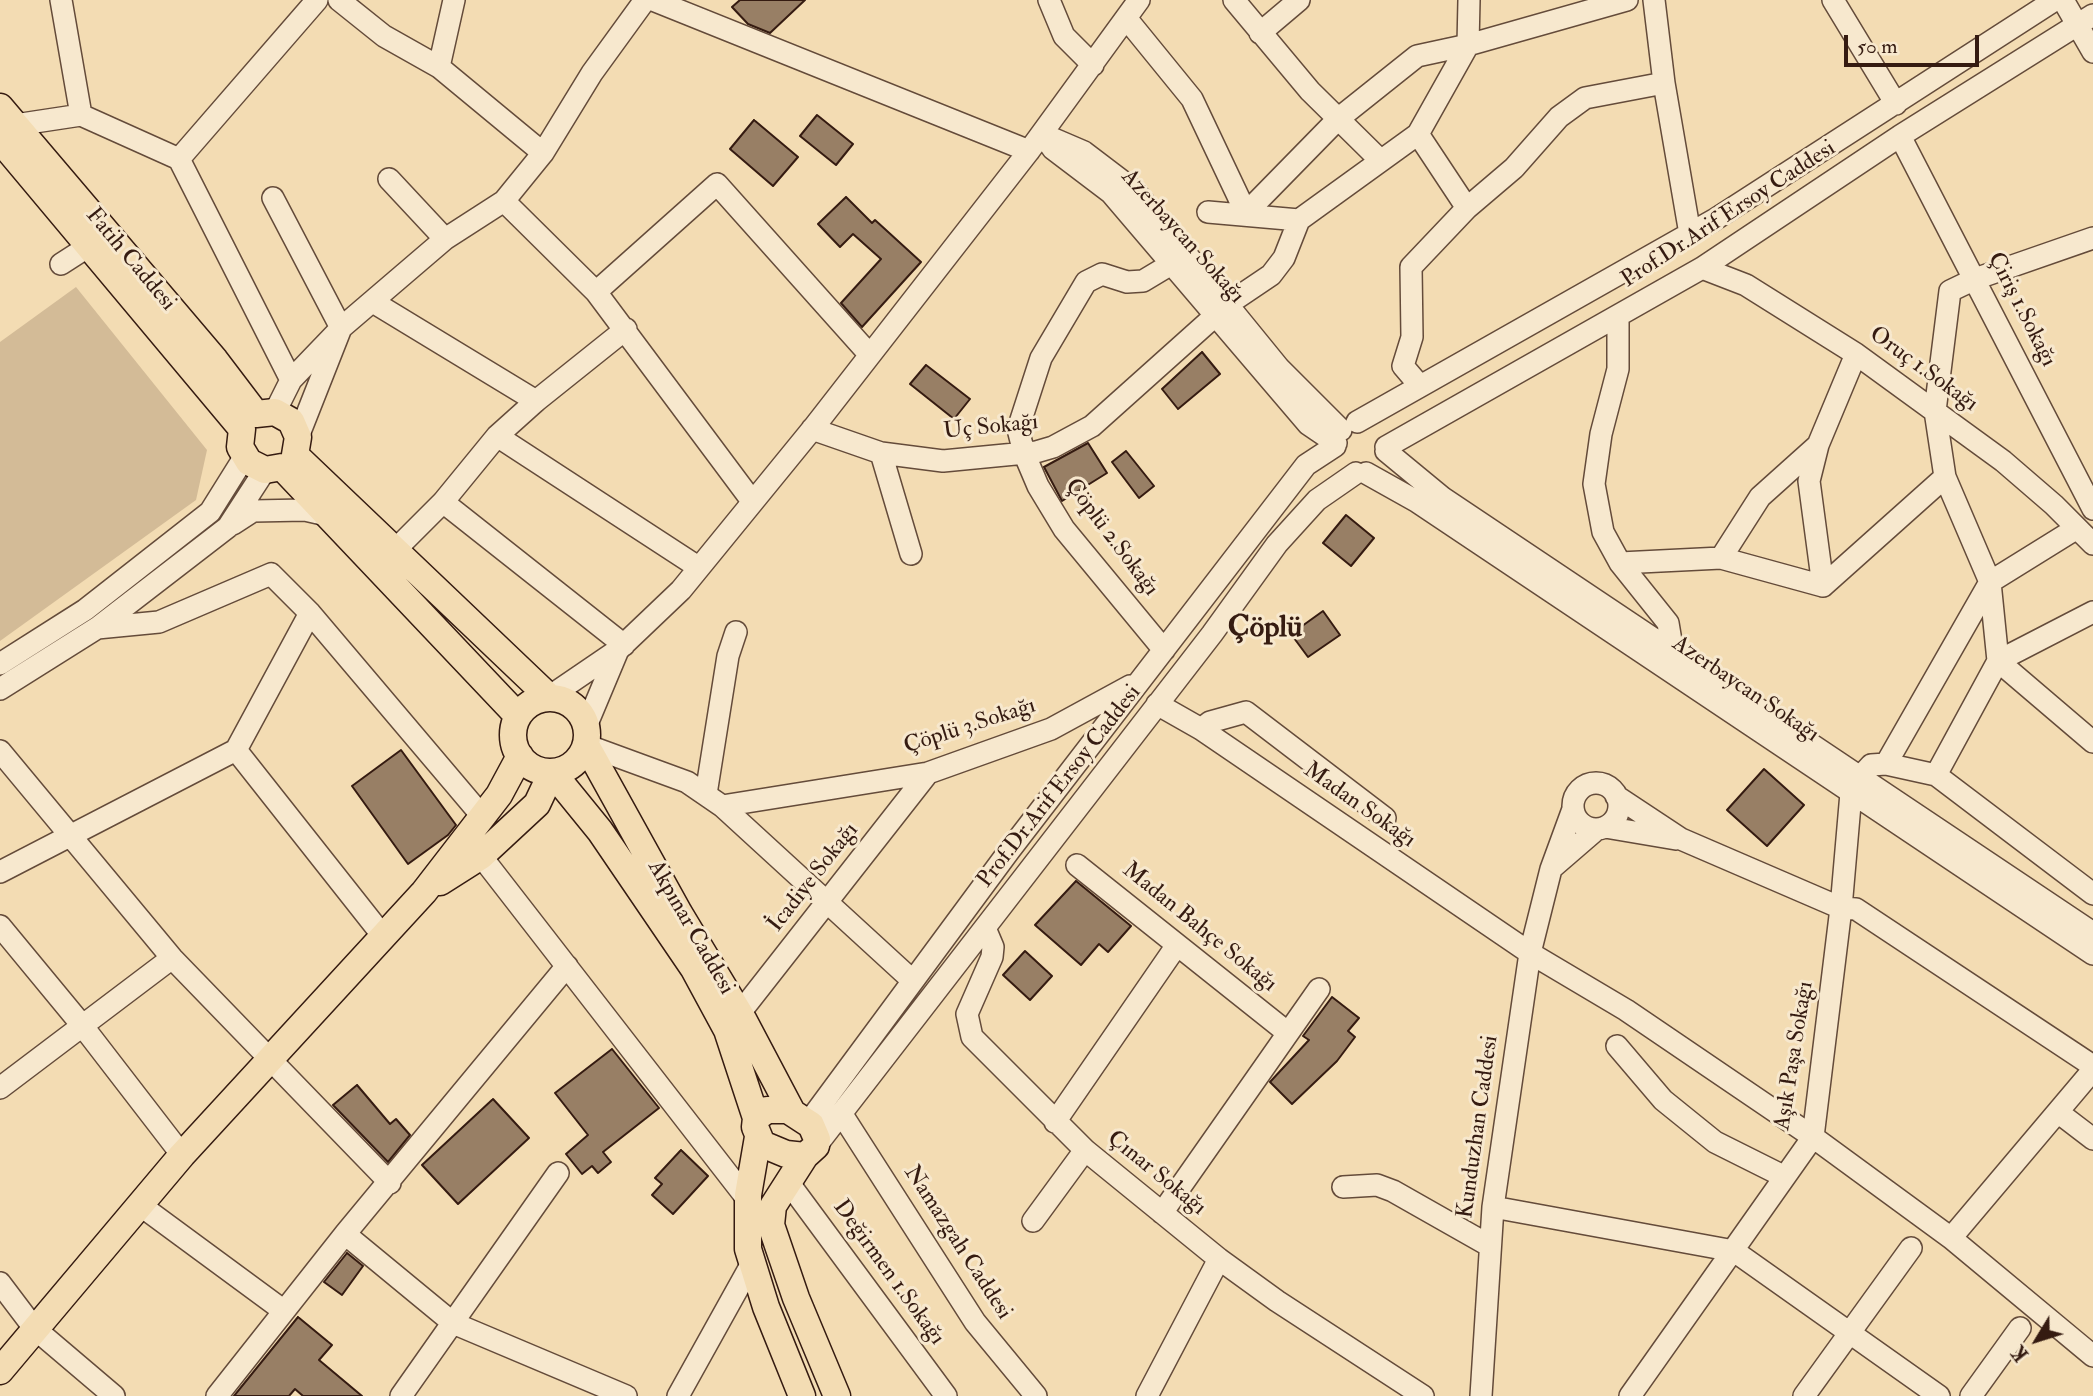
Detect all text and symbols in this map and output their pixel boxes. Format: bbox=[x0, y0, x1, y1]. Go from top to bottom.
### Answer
scale bar bbox=[1848, 21, 1983, 65]
text: 50 m bbox=[1857, 33, 1898, 60]
street label: Prof.Dr.Arif Ersoy Caddesi bbox=[1617, 135, 1841, 295]
street label: Azerbaycan Sokağı bbox=[1114, 164, 1250, 310]
street label: Fatih Caddesi bbox=[79, 203, 181, 317]
street label: Çiriş 1.Sokağı bbox=[1980, 248, 2062, 372]
street label: Oruç 1.Sokağı bbox=[1863, 321, 1983, 419]
street label: Uç Sokağı bbox=[942, 409, 1040, 447]
street label: Çöplü 2.Sokağı bbox=[1058, 474, 1164, 602]
district label: Çöplü bbox=[1228, 612, 1302, 648]
street label: Azerbaycan Sokağı bbox=[1666, 631, 1824, 749]
street label: Prof.Dr.Arif Ersoy Caddesi bbox=[972, 680, 1148, 894]
street label: Çöplü 3.Sokağı bbox=[901, 693, 1039, 761]
street label: Madan Sokağı bbox=[1298, 757, 1420, 855]
street label: İcadiye Sokağı bbox=[763, 818, 865, 938]
street label: Akpınar Caddesi bbox=[640, 856, 740, 1000]
street label: Madan Bahçe Sokağı bbox=[1116, 857, 1282, 999]
street label: Aşık Paşa Sokağı bbox=[1770, 980, 1820, 1132]
street label: Kunduzhan Caddesi bbox=[1453, 1034, 1505, 1220]
street label: Çınar Sokağı bbox=[1101, 1126, 1211, 1222]
street label: Namazgah Caddesi bbox=[897, 1161, 1017, 1325]
street label: Değirmen 1.Sokağı bbox=[826, 1195, 950, 1351]
north arrow bbox=[2002, 1305, 2072, 1375]
text: K bbox=[2007, 1340, 2034, 1366]

